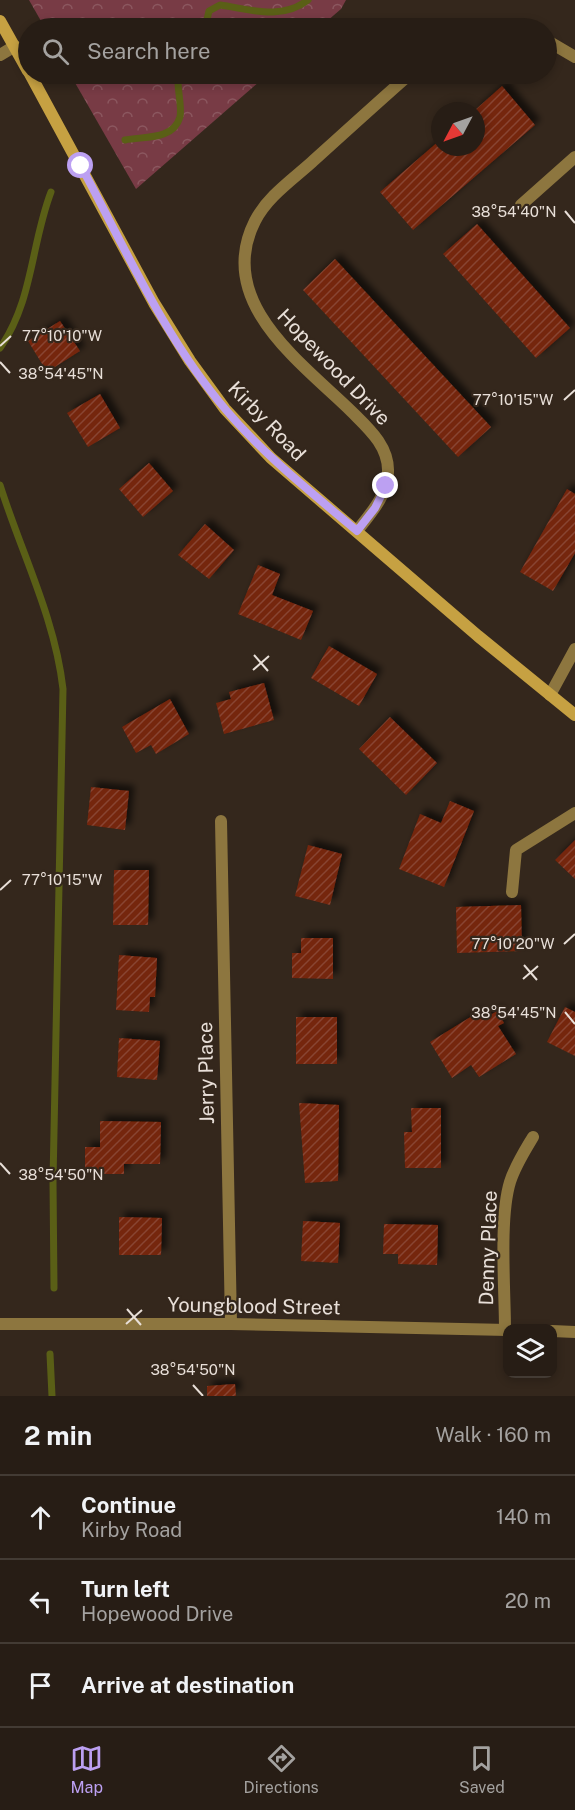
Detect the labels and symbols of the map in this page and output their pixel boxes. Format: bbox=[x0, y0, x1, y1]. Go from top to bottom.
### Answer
north arrow bbox=[431, 102, 485, 156]
route start bbox=[67, 152, 93, 178]
text: 38°54'40"N bbox=[471, 203, 557, 220]
street label: Hopewood Drive bbox=[272, 304, 396, 430]
text: 77°10'10"W bbox=[22, 327, 102, 344]
text: 38°54'45"N bbox=[18, 365, 104, 382]
street label: Kirby Road bbox=[223, 376, 311, 466]
text: 77°10'15"W bbox=[473, 391, 553, 408]
route end bbox=[372, 472, 398, 498]
text: 77°10'15"W bbox=[22, 871, 102, 888]
text: 77°10'20"W bbox=[472, 935, 554, 952]
text: 38°54'45"N bbox=[471, 1004, 557, 1021]
street label: Jerry Place bbox=[193, 1022, 219, 1124]
text: 38°54'50"N bbox=[18, 1166, 104, 1183]
street label: Denny Place bbox=[474, 1190, 502, 1306]
street label: Youngblood Street bbox=[167, 1292, 341, 1320]
text: 38°54'50"N bbox=[150, 1361, 236, 1378]

